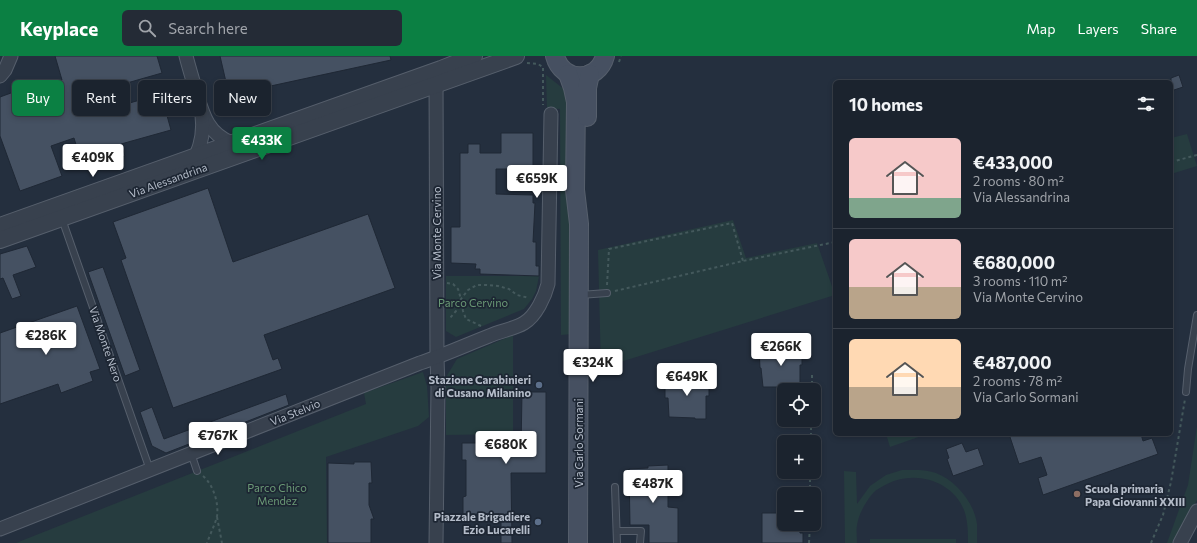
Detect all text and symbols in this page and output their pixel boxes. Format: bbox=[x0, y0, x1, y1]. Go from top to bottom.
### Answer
search box bbox=[122, 10, 402, 46]
text: Keyplace bbox=[20, 17, 98, 40]
icon: search bbox=[136, 17, 158, 39]
text: Search here bbox=[168, 19, 248, 37]
text: Map bbox=[1027, 20, 1055, 37]
text: Layers bbox=[1077, 20, 1119, 37]
text: Share bbox=[1141, 20, 1177, 37]
chip: Buy bbox=[12, 80, 64, 116]
chip: Rent bbox=[72, 80, 130, 116]
chip: Filters bbox=[138, 80, 206, 116]
chip: New bbox=[214, 80, 271, 116]
icon: filters bbox=[1135, 93, 1157, 115]
text: 10 homes bbox=[849, 94, 923, 115]
pin: €433K bbox=[234, 127, 290, 161]
text: €433K bbox=[241, 132, 283, 148]
pin: €409K bbox=[65, 144, 121, 178]
text: €409K bbox=[72, 149, 114, 165]
text: €433,000 bbox=[973, 152, 1053, 173]
icon: home bbox=[881, 154, 929, 202]
street label: Via Alessandrina bbox=[127, 160, 209, 200]
pin: €659K bbox=[509, 165, 565, 199]
text: €659K bbox=[516, 170, 558, 186]
text: 2 rooms · 80 m² bbox=[973, 173, 1064, 189]
street label: Via Monte Cervino bbox=[430, 186, 443, 280]
text: Via Alessandrina bbox=[973, 189, 1070, 205]
text: €680,000 bbox=[973, 252, 1055, 273]
icon: home bbox=[881, 255, 929, 303]
text: 3 rooms · 110 m² bbox=[973, 273, 1067, 289]
text: Via Monte Cervino bbox=[973, 289, 1083, 305]
park label: Parco Cervino bbox=[438, 296, 508, 309]
street label: Via Monte Nero bbox=[87, 305, 125, 384]
pin: €286K bbox=[18, 322, 74, 356]
text: €286K bbox=[25, 327, 67, 343]
pin: €266K bbox=[753, 333, 809, 367]
text: €266K bbox=[760, 338, 802, 354]
pin: €324K bbox=[565, 349, 621, 383]
text: €487,000 bbox=[973, 352, 1052, 373]
text: €324K bbox=[573, 354, 613, 370]
icon: home bbox=[881, 355, 929, 403]
pin: €649K bbox=[659, 363, 715, 397]
text: €649K bbox=[666, 368, 708, 384]
place label: Stazione Carabinieri di Cusano Milanino bbox=[429, 373, 531, 399]
text: 2 rooms · 78 m² bbox=[973, 373, 1062, 389]
marker: Stazione Carabinieri di Cusano Milanino bbox=[534, 380, 544, 390]
map controls bbox=[777, 383, 821, 531]
button: locate bbox=[777, 383, 821, 427]
text: Via Carlo Sormani bbox=[973, 389, 1079, 405]
street label: Via Stelvio bbox=[268, 396, 322, 428]
street label: Via Carlo Sormani bbox=[572, 398, 585, 488]
pin: €767K bbox=[190, 422, 246, 456]
text: €767K bbox=[198, 427, 238, 443]
pin: €680K bbox=[478, 431, 534, 465]
button: + bbox=[777, 435, 821, 479]
text: €680K bbox=[485, 436, 527, 452]
pin: €487K bbox=[625, 470, 681, 504]
text: €487K bbox=[632, 475, 674, 491]
park label: Parco Chico Mendez bbox=[247, 481, 307, 507]
place label: Scuola primaria Papa Giovanni XXIII bbox=[1085, 482, 1185, 508]
button: − bbox=[777, 487, 821, 531]
marker: Scuola primaria Papa Giovanni XXIII bbox=[1072, 489, 1082, 499]
place label: Piazzale Brigadiere Ezio Lucarelli bbox=[434, 510, 530, 536]
marker: Piazzale Brigadiere Ezio Lucarelli bbox=[533, 517, 543, 527]

